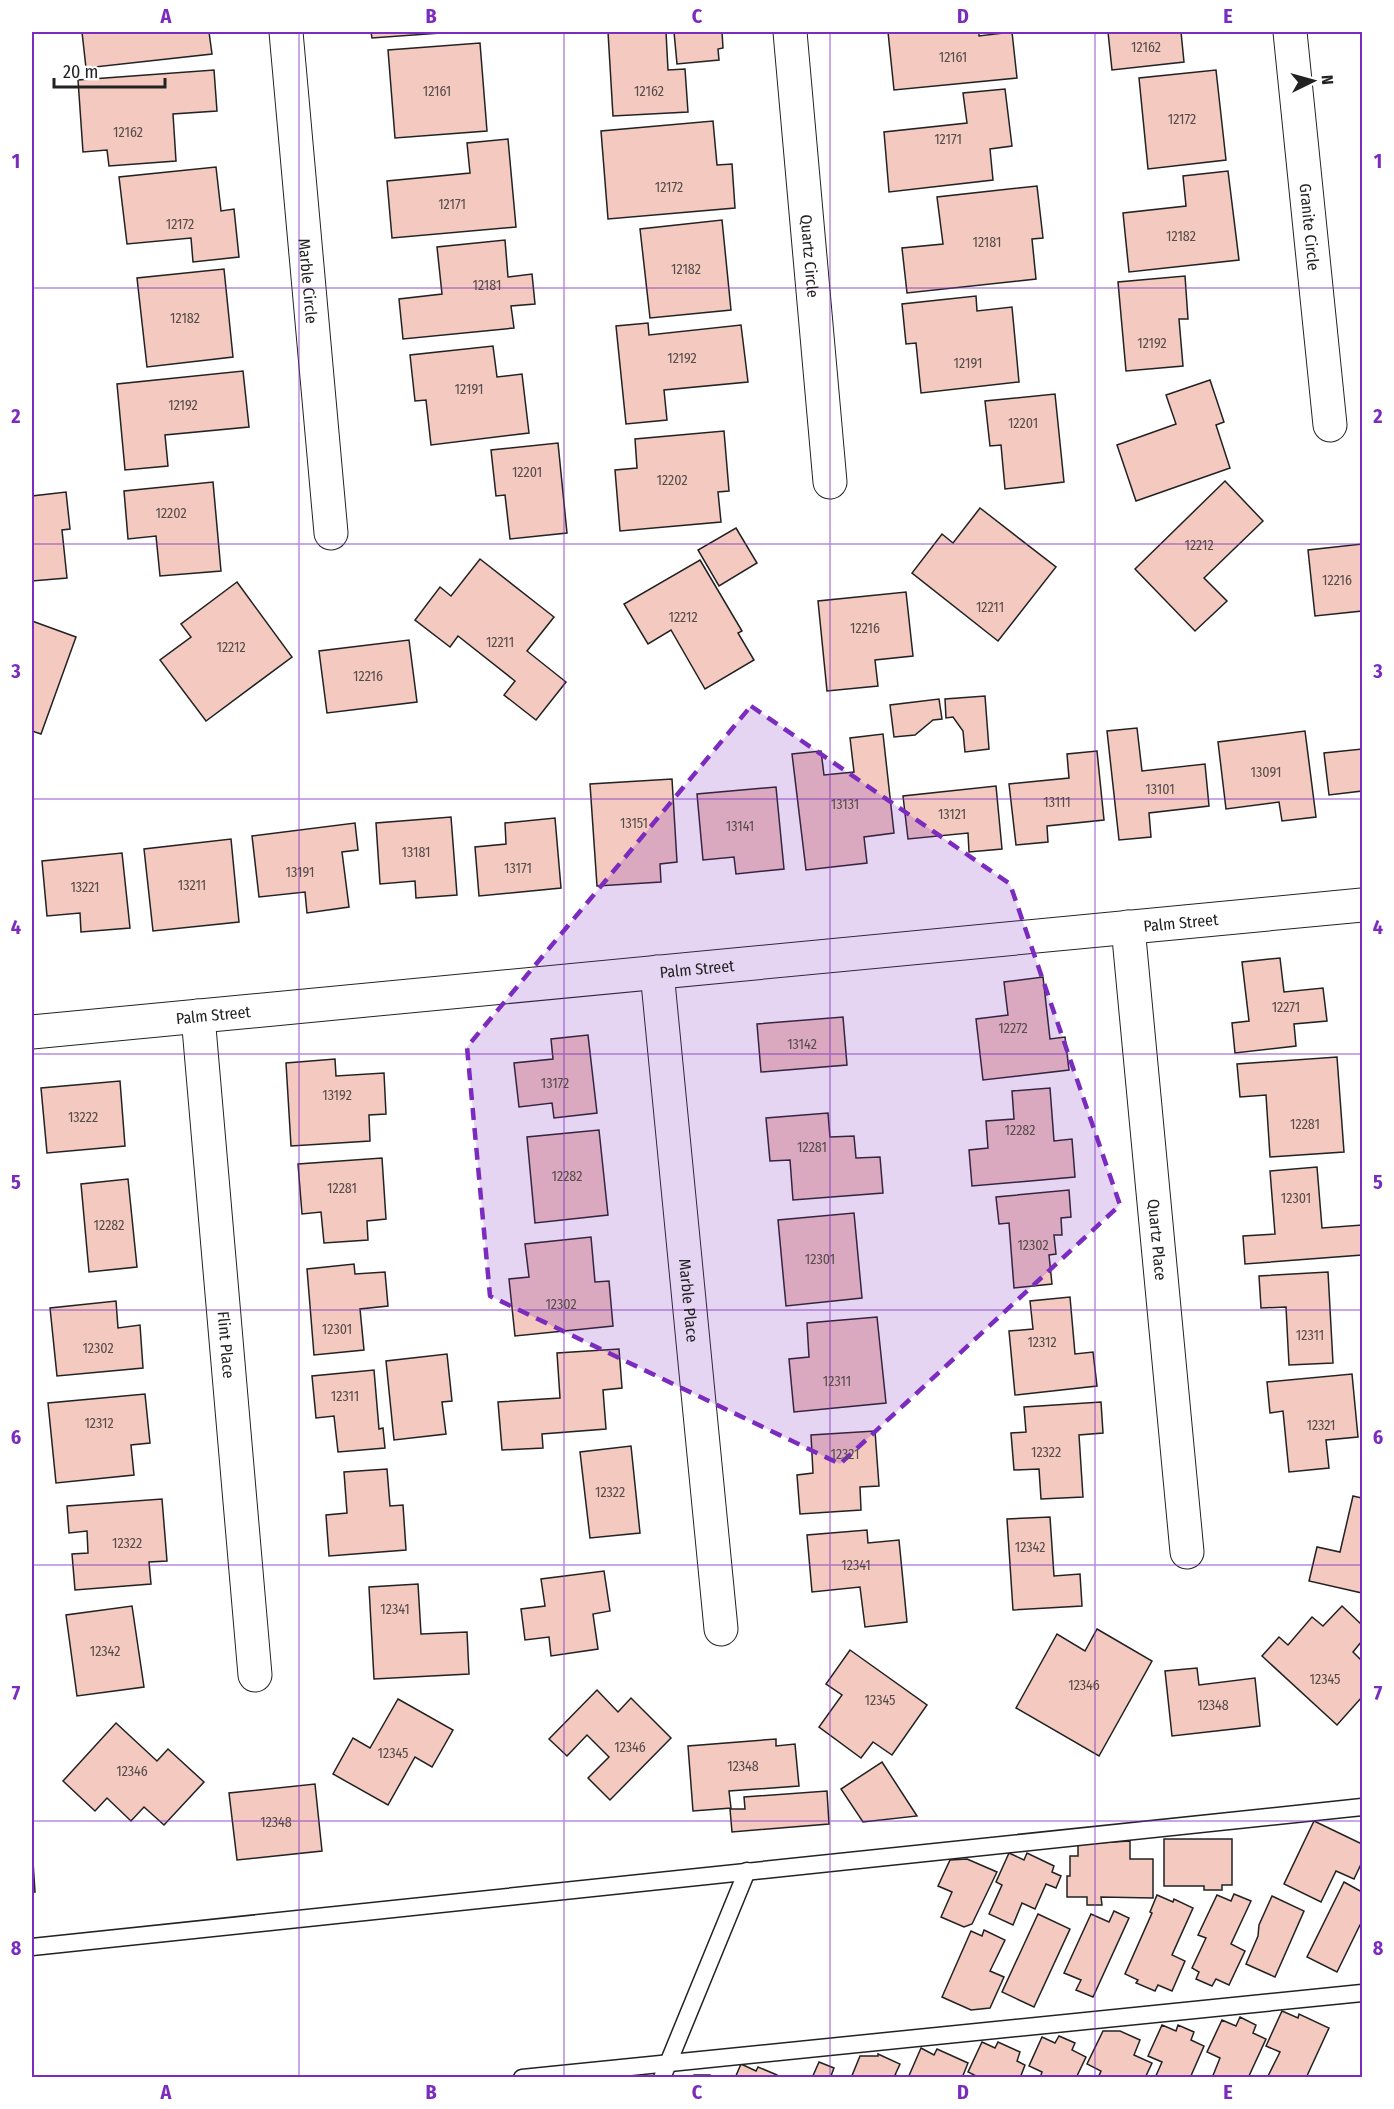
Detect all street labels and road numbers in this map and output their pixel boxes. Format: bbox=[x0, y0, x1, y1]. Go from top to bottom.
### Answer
street label: Granite Circle bbox=[1296, 182, 1324, 272]
street label: Quartz Circle bbox=[797, 214, 823, 299]
street label: Marble Circle bbox=[295, 238, 322, 324]
street label: Palm Street bbox=[1143, 909, 1220, 935]
street label: Palm Street bbox=[659, 955, 736, 982]
street label: Palm Street bbox=[175, 1002, 252, 1028]
street label: Quartz Place bbox=[1144, 1198, 1171, 1281]
street label: Marble Place bbox=[675, 1258, 703, 1343]
street label: Flint Place bbox=[214, 1310, 239, 1379]

